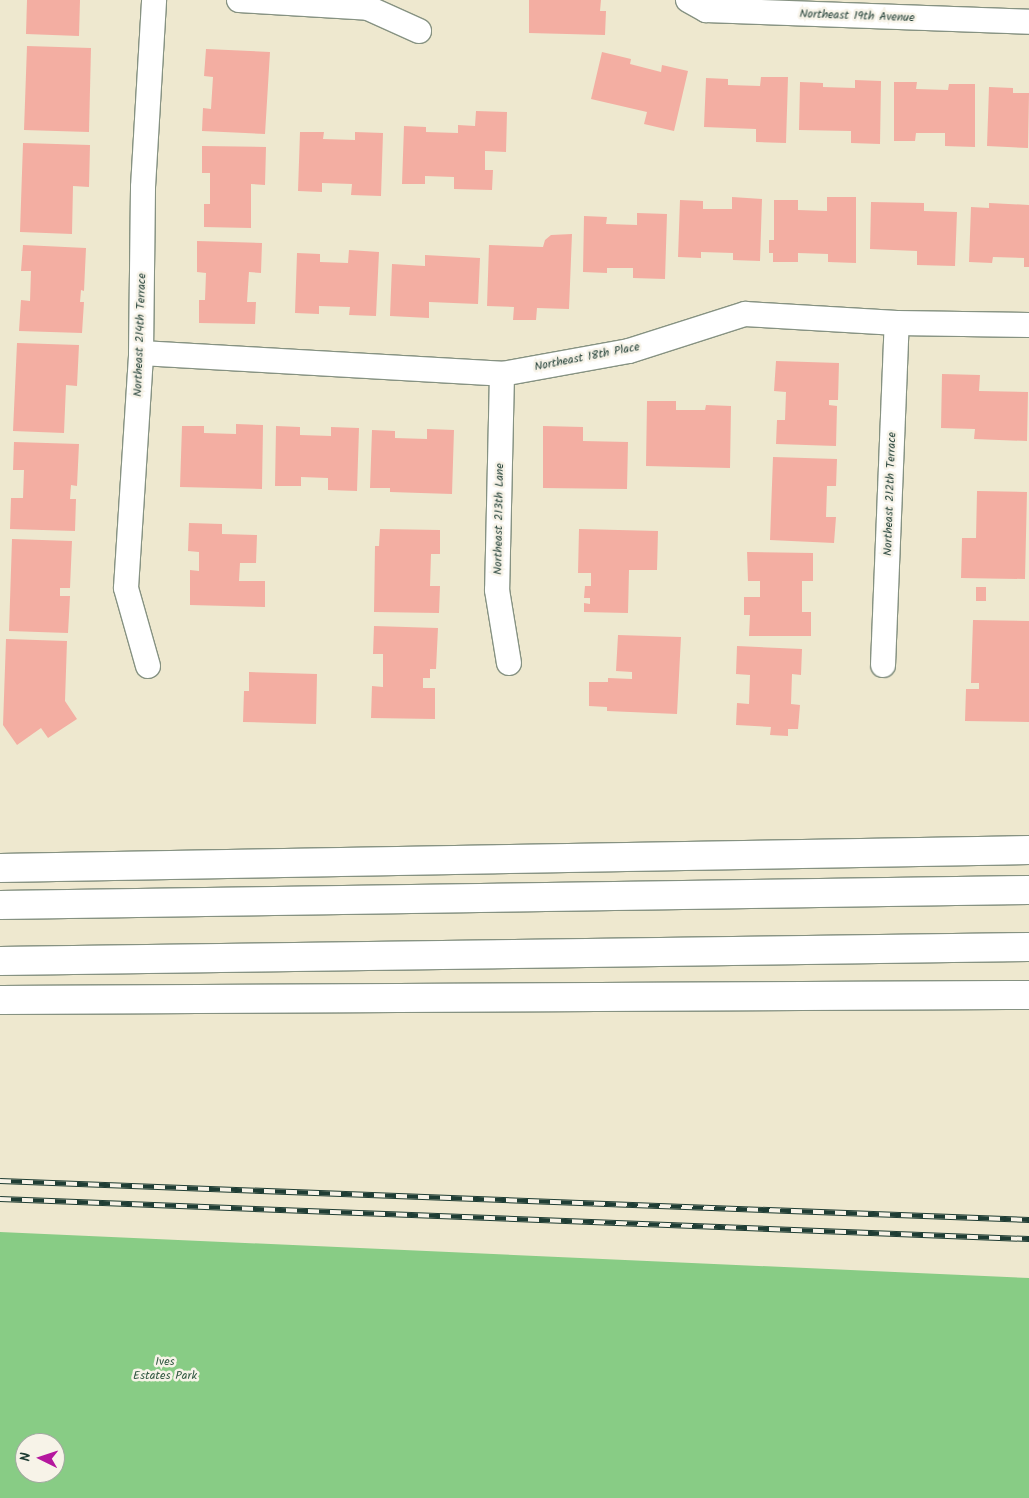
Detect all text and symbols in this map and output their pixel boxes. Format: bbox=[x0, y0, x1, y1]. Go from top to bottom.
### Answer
street label: Northeast 19th Avenue bbox=[799, 7, 915, 25]
street label: Northeast 214th Terrace bbox=[131, 273, 149, 397]
street label: Northeast 18th Place bbox=[533, 340, 641, 374]
street label: Northeast 212th Terrace bbox=[881, 432, 899, 556]
street label: Northeast 213th Lane bbox=[491, 463, 507, 575]
park label: Ives Estates Park bbox=[133, 1355, 197, 1383]
north arrow bbox=[15, 1433, 65, 1483]
text: N bbox=[15, 1452, 37, 1462]

